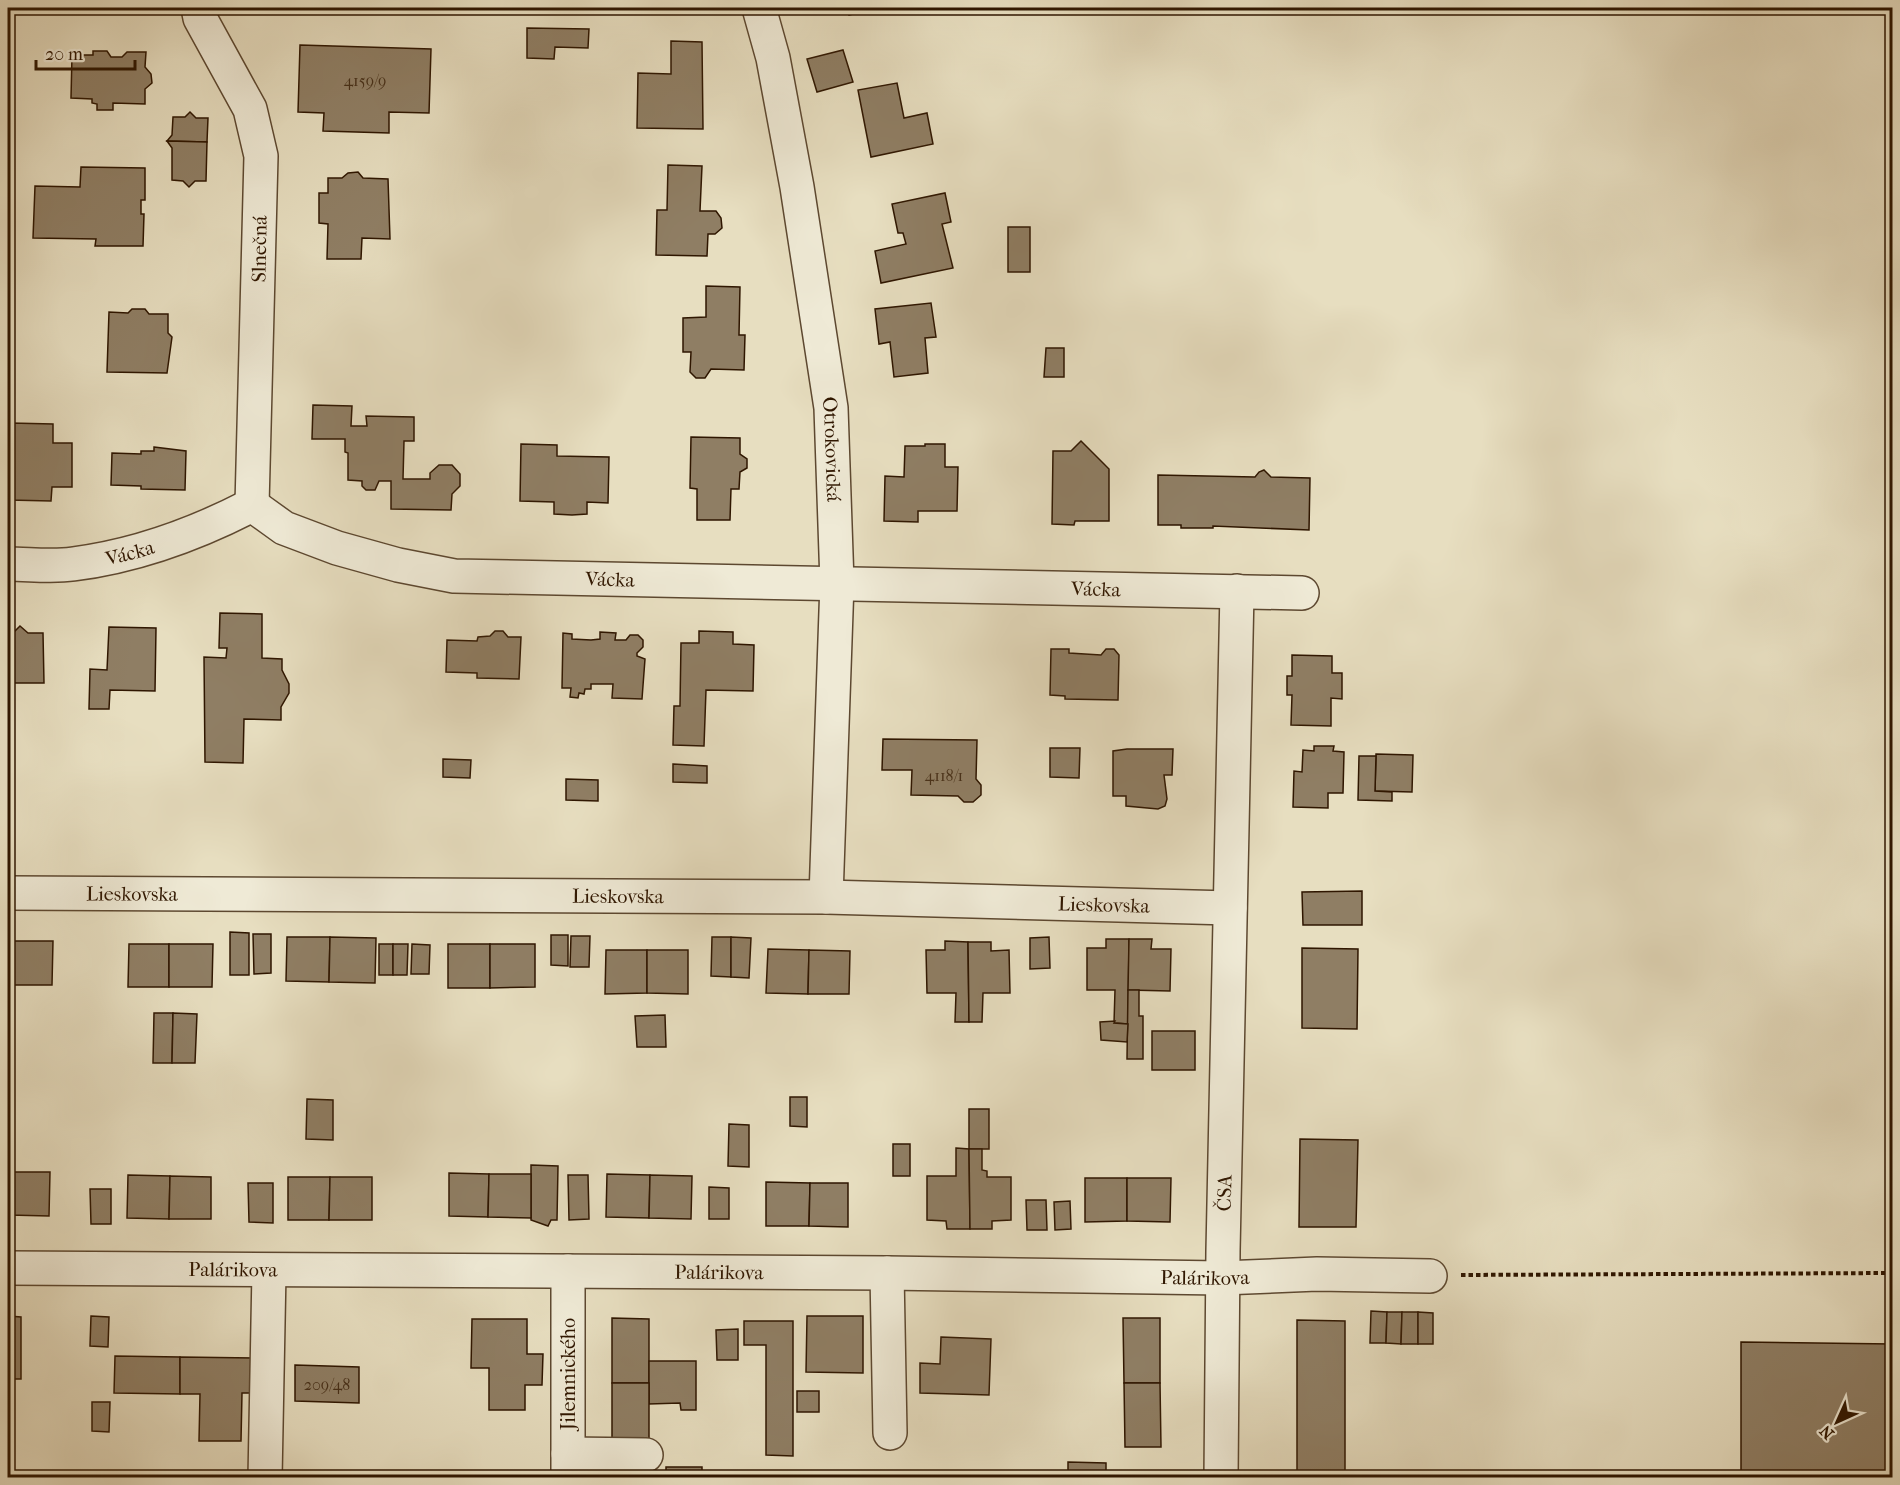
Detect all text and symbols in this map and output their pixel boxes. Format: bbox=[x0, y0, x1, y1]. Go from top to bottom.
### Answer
scale bar bbox=[36, 33, 135, 71]
text: 20 m bbox=[45, 44, 83, 65]
house number: 4159/9 bbox=[344, 71, 386, 90]
street label: Slnečná bbox=[247, 215, 272, 283]
street label: Otrokovická bbox=[817, 395, 845, 503]
street label: Vácka bbox=[103, 535, 158, 571]
street label: Vácka bbox=[584, 568, 636, 592]
street label: Vácka bbox=[1070, 577, 1122, 601]
house number: 4118/1 bbox=[925, 766, 963, 785]
street label: Lieskovska bbox=[86, 882, 179, 906]
street label: Lieskovska bbox=[572, 885, 665, 908]
street label: Lieskovska bbox=[1058, 892, 1151, 918]
street label: ČSA bbox=[1212, 1173, 1237, 1212]
street label: Palárikova bbox=[188, 1258, 278, 1282]
street label: Palárikova bbox=[674, 1261, 764, 1284]
street label: Palárikova bbox=[1160, 1266, 1251, 1290]
street label: Jilemnického bbox=[557, 1318, 580, 1432]
house number: 209/48 bbox=[304, 1375, 350, 1394]
north arrow bbox=[1807, 1392, 1867, 1452]
text: N bbox=[1815, 1421, 1838, 1443]

